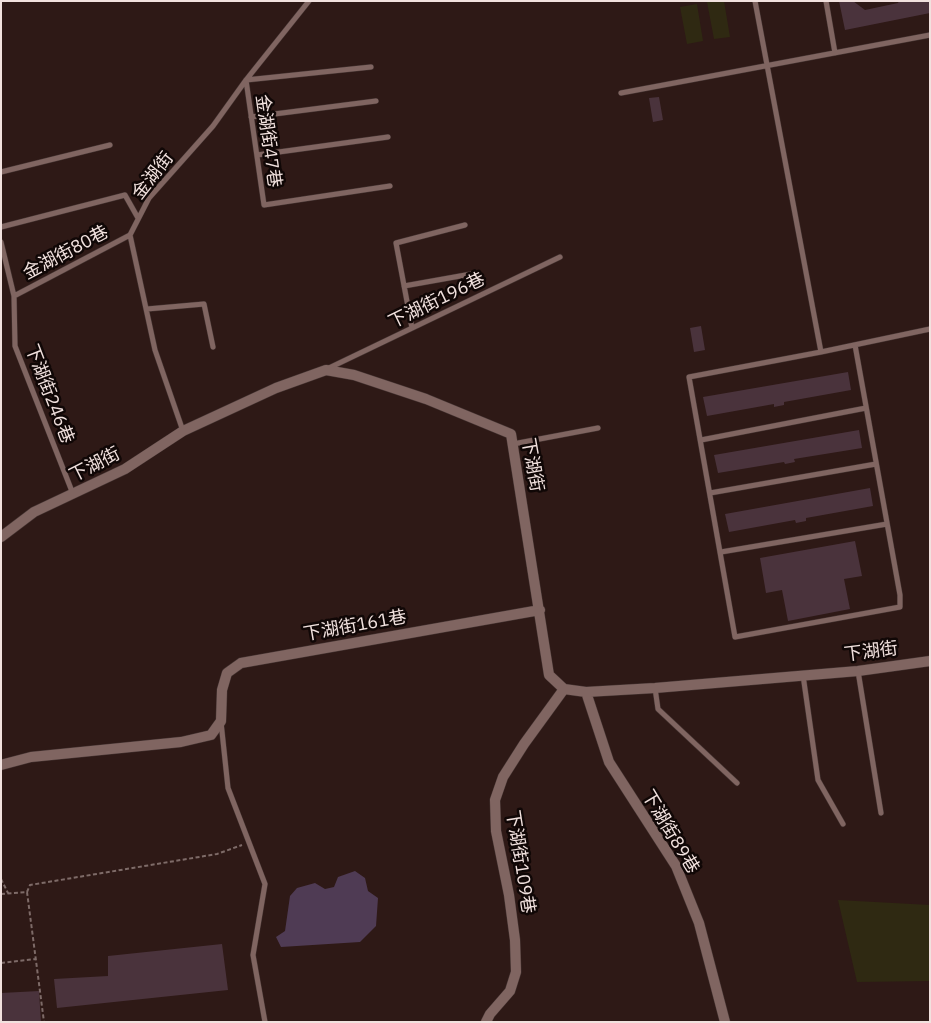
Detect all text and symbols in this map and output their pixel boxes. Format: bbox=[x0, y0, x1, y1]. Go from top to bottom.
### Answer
street label: 金湖街47巷 bbox=[251, 93, 285, 189]
street label: 金湖街 bbox=[128, 148, 178, 204]
street label: 金湖街80巷 bbox=[20, 221, 112, 285]
street label: 下湖街196巷 bbox=[385, 268, 489, 334]
street label: 下湖街246巷 bbox=[20, 341, 78, 447]
street label: 下湖街 bbox=[517, 437, 547, 493]
street label: 下湖街 bbox=[66, 443, 124, 487]
street label: 下湖街161巷 bbox=[302, 606, 408, 646]
street label: 下湖街 bbox=[843, 638, 899, 666]
street label: 下湖街89巷 bbox=[637, 786, 703, 878]
street label: 下湖街109巷 bbox=[501, 809, 539, 915]

